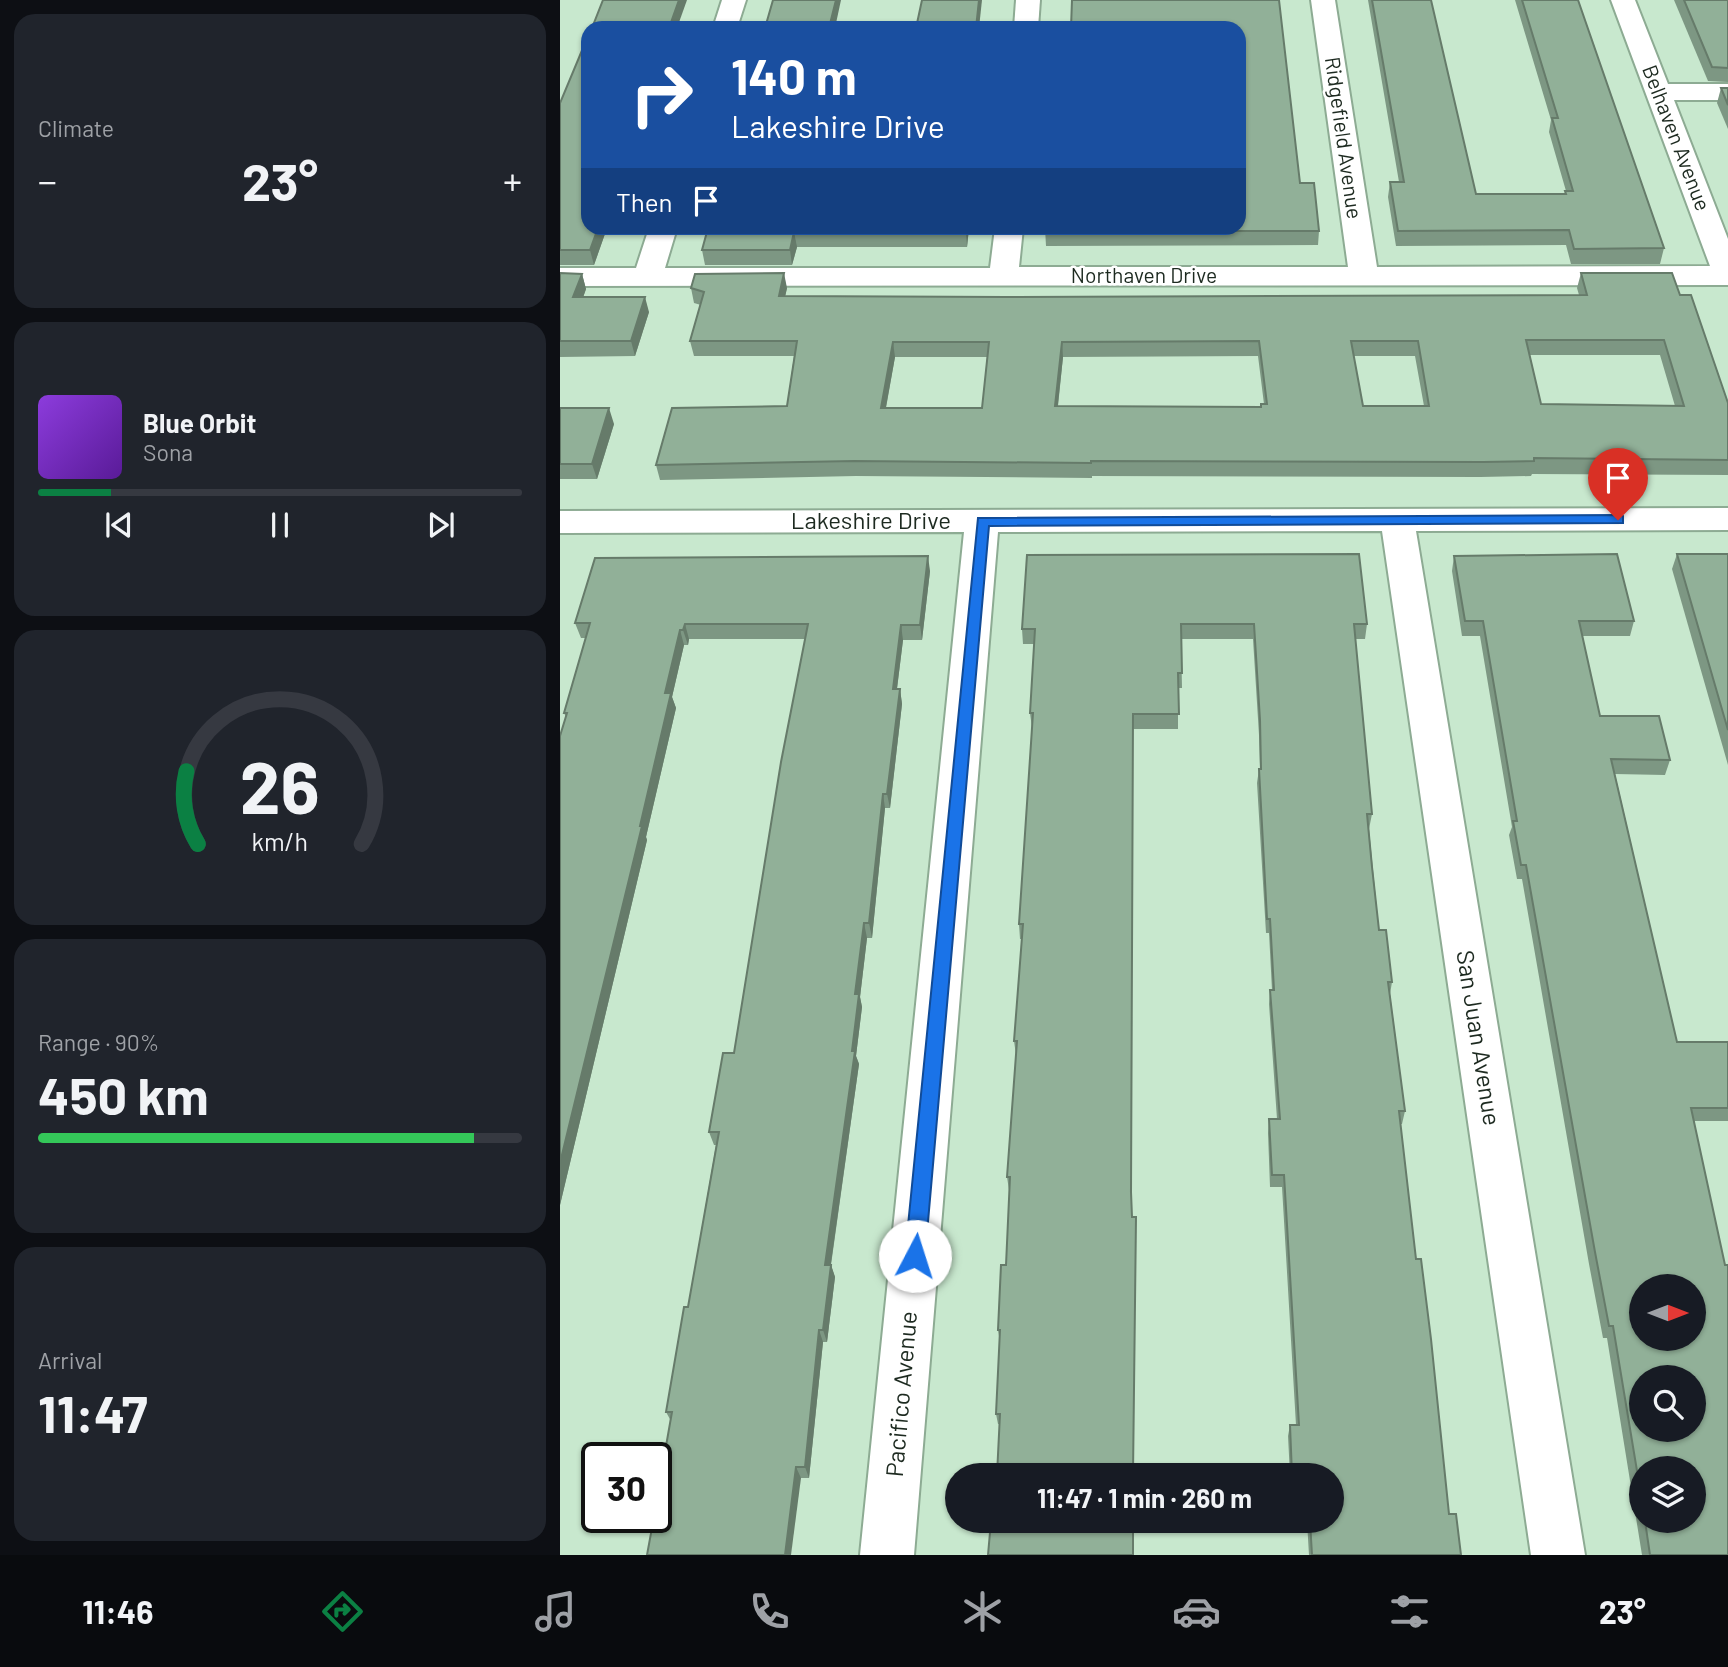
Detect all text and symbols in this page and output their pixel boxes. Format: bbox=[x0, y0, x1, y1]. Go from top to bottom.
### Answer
text: 140 m bbox=[731, 46, 857, 105]
icon: right bbox=[616, 49, 707, 140]
street label: Ridgefield Avenue bbox=[1321, 55, 1368, 220]
street label: Belhaven Avenue bbox=[1638, 61, 1717, 214]
text: Lakeshire Drive bbox=[731, 106, 945, 144]
text: Climate bbox=[38, 114, 114, 142]
text: 23° bbox=[242, 149, 318, 211]
text: − bbox=[38, 157, 57, 203]
text: + bbox=[503, 157, 522, 203]
icon: arrive bbox=[687, 182, 725, 220]
text: Then bbox=[616, 186, 673, 217]
street label: Northaven Drive bbox=[1071, 262, 1217, 287]
text: Blue Orbit bbox=[143, 407, 256, 438]
text: Sona bbox=[143, 438, 193, 466]
pin bbox=[1588, 448, 1648, 520]
icon: arrive bbox=[1599, 459, 1637, 497]
street label: Lakeshire Drive bbox=[791, 505, 951, 534]
icon: previous bbox=[100, 506, 138, 544]
icon: pause bbox=[261, 506, 299, 544]
icon: next bbox=[422, 506, 460, 544]
text: 26 bbox=[240, 741, 320, 829]
text: km/h bbox=[252, 825, 308, 855]
street label: San Juan Avenue bbox=[1451, 948, 1508, 1127]
text: Range · 90% bbox=[38, 1028, 159, 1056]
text: 450 km bbox=[38, 1063, 209, 1125]
position arrow bbox=[878, 1219, 952, 1293]
north arrow bbox=[1629, 1274, 1706, 1351]
map controls bbox=[1629, 1274, 1706, 1533]
street label: Pacifico Avenue bbox=[879, 1310, 922, 1478]
text: Arrival bbox=[38, 1346, 102, 1374]
button: search bbox=[1629, 1365, 1706, 1442]
text: 11:47 bbox=[38, 1381, 148, 1443]
speed limit sign: 30 bbox=[581, 1442, 672, 1533]
button: layers bbox=[1629, 1456, 1706, 1533]
text: 11:47 · 1 min · 260 m bbox=[1037, 1482, 1252, 1513]
icon: directions bbox=[318, 1587, 367, 1636]
icon: music bbox=[531, 1587, 580, 1636]
icon: phone bbox=[745, 1587, 794, 1636]
icon: climate bbox=[958, 1587, 1007, 1636]
icon: car bbox=[1172, 1587, 1221, 1636]
icon: filters bbox=[1385, 1587, 1434, 1636]
text: 11:46 bbox=[82, 1592, 153, 1630]
text: 23° bbox=[1599, 1592, 1646, 1630]

